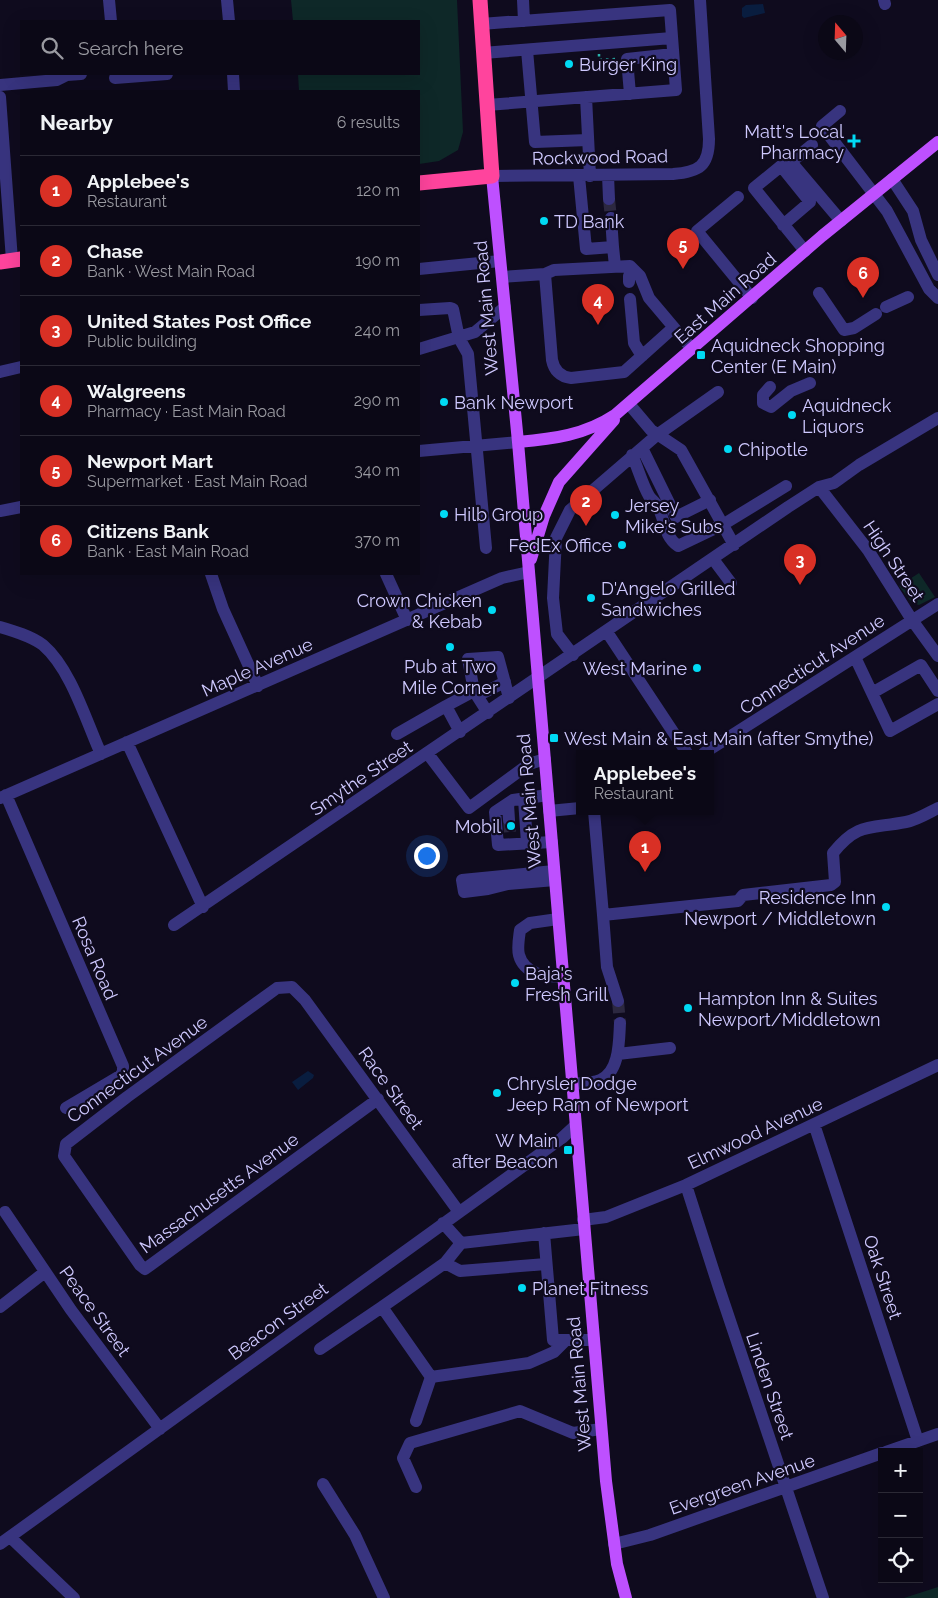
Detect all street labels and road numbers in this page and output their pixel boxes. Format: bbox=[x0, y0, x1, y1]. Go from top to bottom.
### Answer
street label: Rockwood Road bbox=[532, 145, 668, 169]
street label: West Main Road bbox=[470, 240, 502, 376]
street label: East Main Road bbox=[670, 248, 780, 348]
street label: High Street bbox=[859, 516, 929, 606]
street label: Connecticut Avenue bbox=[736, 609, 889, 719]
street label: Maple Avenue bbox=[198, 633, 316, 701]
street label: West Main Road bbox=[513, 733, 545, 869]
street label: Smythe Street bbox=[306, 736, 416, 820]
street label: Rosa Road bbox=[68, 913, 122, 1003]
street label: Connecticut Avenue bbox=[63, 1011, 212, 1127]
street label: Race Street bbox=[354, 1043, 428, 1133]
street label: Elmwood Avenue bbox=[684, 1092, 826, 1173]
street label: Massachusetts Avenue bbox=[136, 1128, 303, 1258]
street label: Oak Street bbox=[860, 1232, 906, 1322]
street label: Peace Street bbox=[55, 1262, 135, 1360]
street label: Beacon Street bbox=[224, 1278, 332, 1364]
street label: West Main Road bbox=[563, 1316, 595, 1452]
street label: Linden Street bbox=[742, 1330, 798, 1442]
street label: Evergreen Avenue bbox=[666, 1449, 818, 1519]

